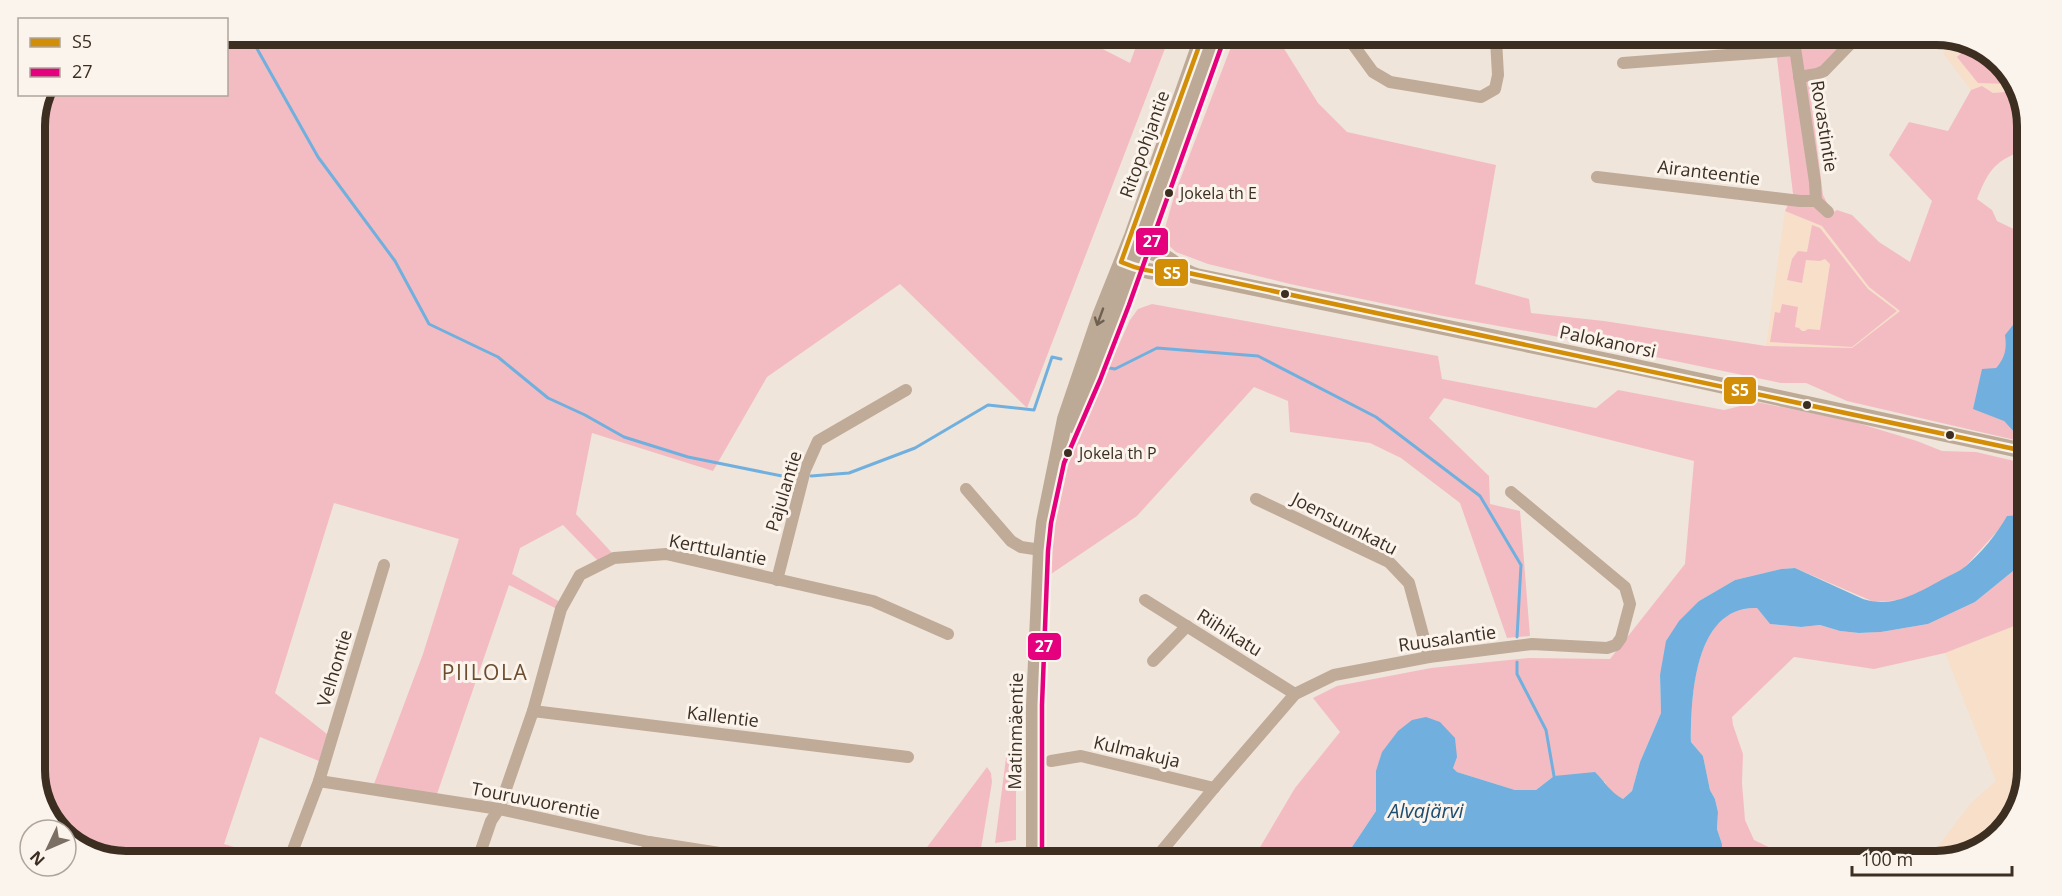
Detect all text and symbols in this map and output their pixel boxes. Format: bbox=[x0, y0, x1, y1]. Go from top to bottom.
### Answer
legend bbox=[18, 18, 228, 96]
text: S5 bbox=[72, 29, 92, 53]
text: 27 bbox=[72, 59, 93, 83]
street label: Rovastintie bbox=[1806, 78, 1844, 174]
street label: Ritopohjantie bbox=[1113, 87, 1175, 201]
street label: Airanteentie bbox=[1656, 154, 1762, 190]
place label: Jokela th E bbox=[1178, 182, 1257, 204]
marker: Jokela th E bbox=[1163, 187, 1175, 199]
line badge: 27 bbox=[1135, 227, 1169, 256]
text: 27 bbox=[1143, 230, 1161, 252]
line badge: S5 bbox=[1154, 258, 1189, 287]
text: S5 bbox=[1163, 262, 1181, 284]
unlabelled marker bbox=[1279, 288, 1291, 300]
one-way arrow bbox=[1093, 307, 1104, 326]
street label: Palokanorsi bbox=[1558, 319, 1658, 363]
line badge: S5 bbox=[1723, 376, 1757, 405]
text: S5 bbox=[1731, 379, 1749, 401]
unlabelled marker bbox=[1801, 399, 1813, 411]
unlabelled marker bbox=[1944, 429, 1956, 441]
place label: Jokela th P bbox=[1077, 442, 1157, 464]
marker: Jokela th P bbox=[1062, 447, 1074, 459]
street label: Pajulantie bbox=[759, 448, 807, 534]
street label: Joensuunkatu bbox=[1286, 485, 1402, 560]
street label: Kerttulantie bbox=[667, 528, 769, 570]
street label: Riihikatu bbox=[1193, 603, 1267, 661]
street label: Ruusalantie bbox=[1397, 619, 1497, 657]
street label: Velhontie bbox=[311, 627, 357, 709]
line badge: 27 bbox=[1027, 632, 1062, 661]
text: 27 bbox=[1035, 635, 1053, 657]
district label: PIILOLA bbox=[442, 658, 528, 686]
street label: Matinmäentie bbox=[1002, 672, 1028, 790]
street label: Kallentie bbox=[686, 700, 760, 732]
street label: Kulmakuja bbox=[1091, 729, 1183, 773]
street label: Touruvuorentie bbox=[470, 776, 602, 824]
water label: Alvajärvi bbox=[1386, 797, 1465, 824]
north arrow bbox=[18, 818, 78, 878]
scale bar bbox=[1852, 839, 2012, 877]
text: N bbox=[25, 846, 50, 871]
text: 100 m bbox=[1861, 847, 1913, 871]

